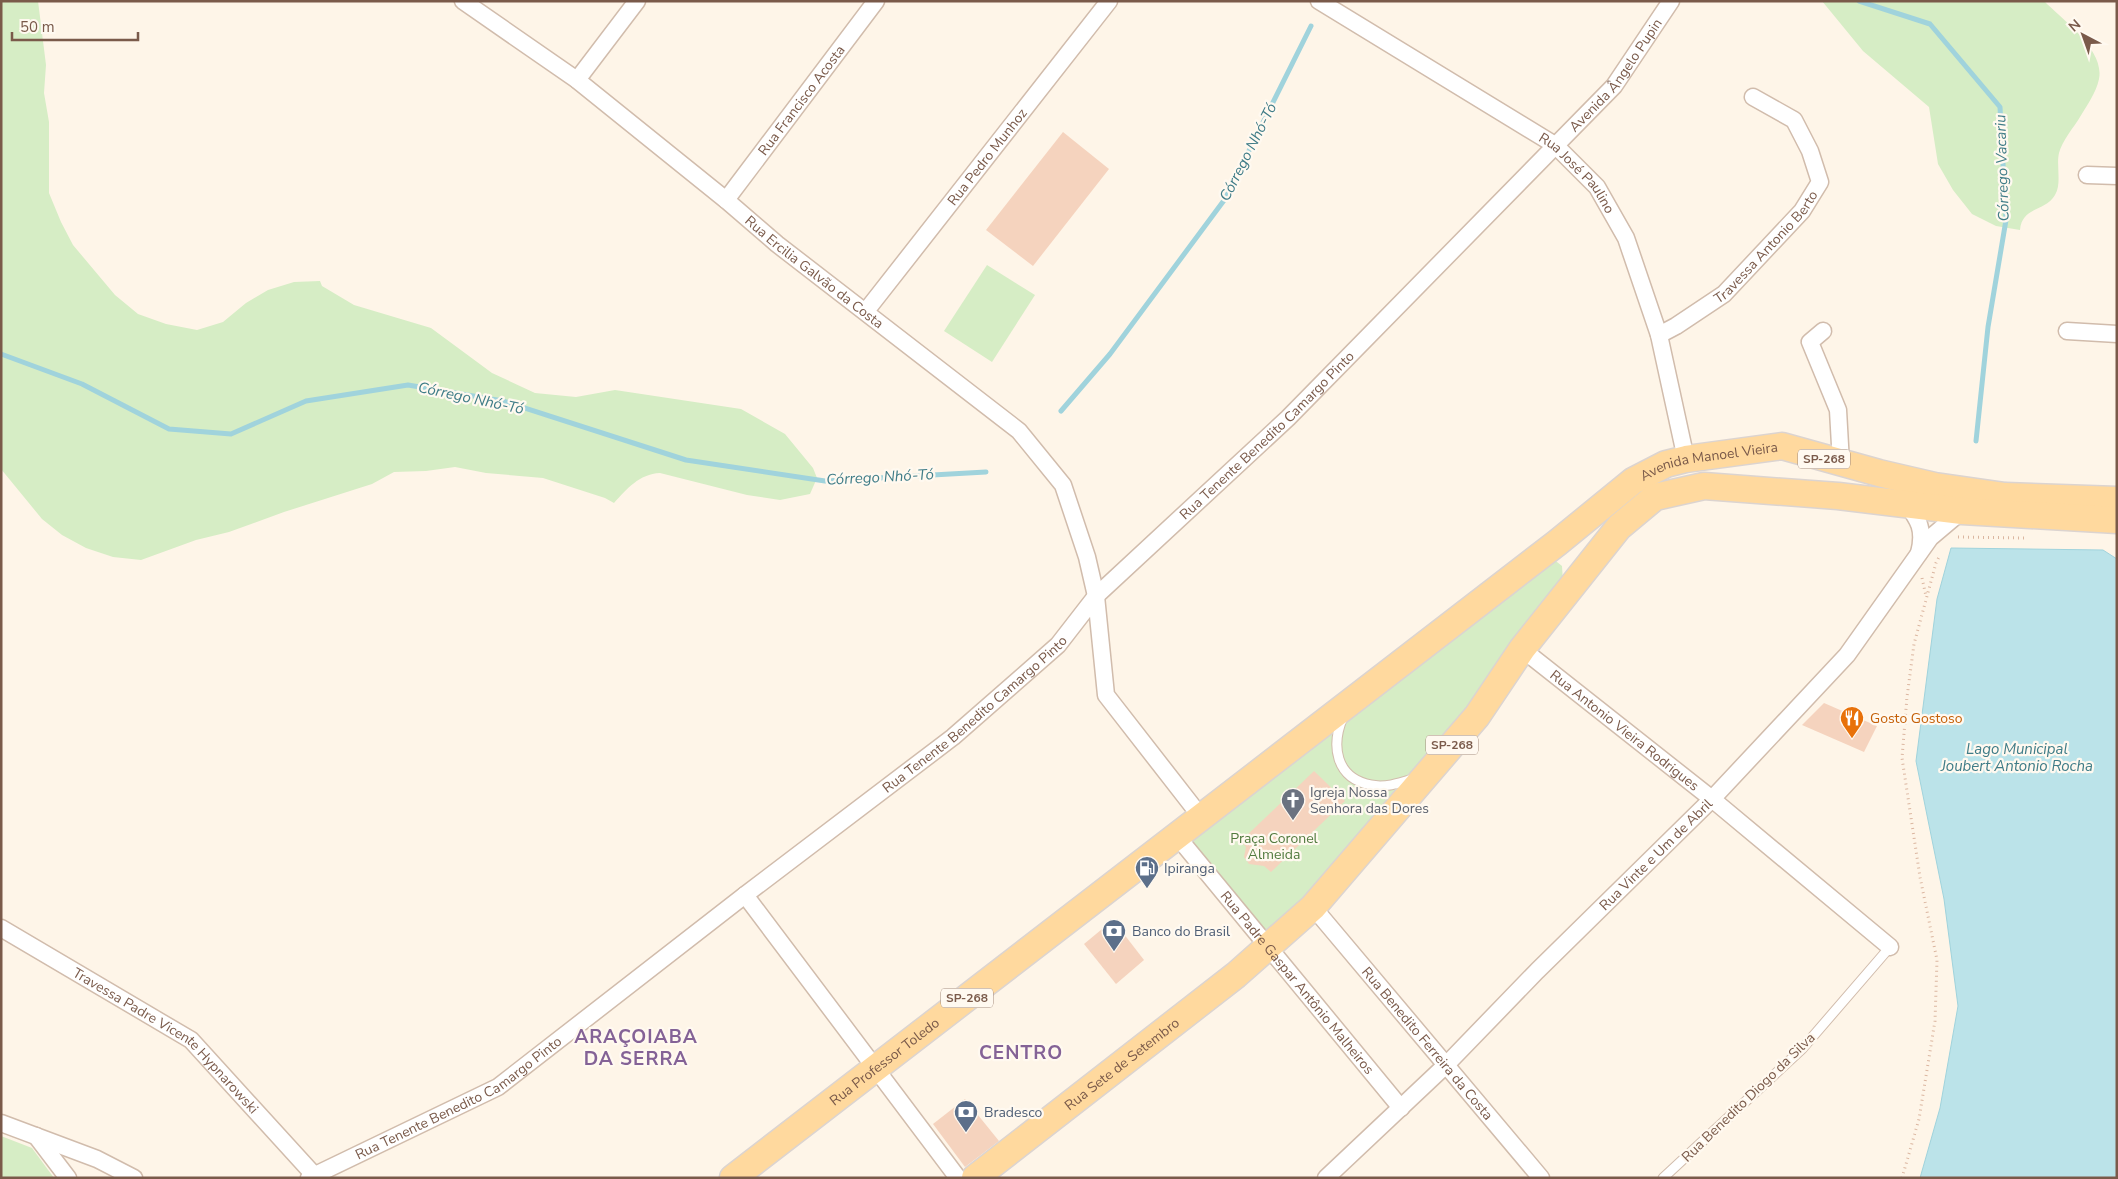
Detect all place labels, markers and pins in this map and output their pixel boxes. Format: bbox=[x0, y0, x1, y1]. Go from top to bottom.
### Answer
restaurant icon: Gosto Gostoso bbox=[1839, 705, 1865, 739]
place label: Gosto Gostoso bbox=[1870, 709, 1963, 728]
place label: Igreja Nossa Senhora das Dores bbox=[1310, 783, 1429, 818]
church icon: Igreja Nossa Senhora das Dores bbox=[1280, 787, 1306, 821]
fuel station icon: Ipiranga bbox=[1134, 855, 1160, 889]
place label: Ipiranga bbox=[1164, 859, 1215, 878]
bank icon: Banco do Brasil bbox=[1101, 918, 1127, 952]
place label: Banco do Brasil bbox=[1132, 922, 1231, 941]
bank icon: Bradesco bbox=[953, 1099, 979, 1133]
place label: Bradesco bbox=[984, 1103, 1043, 1122]

